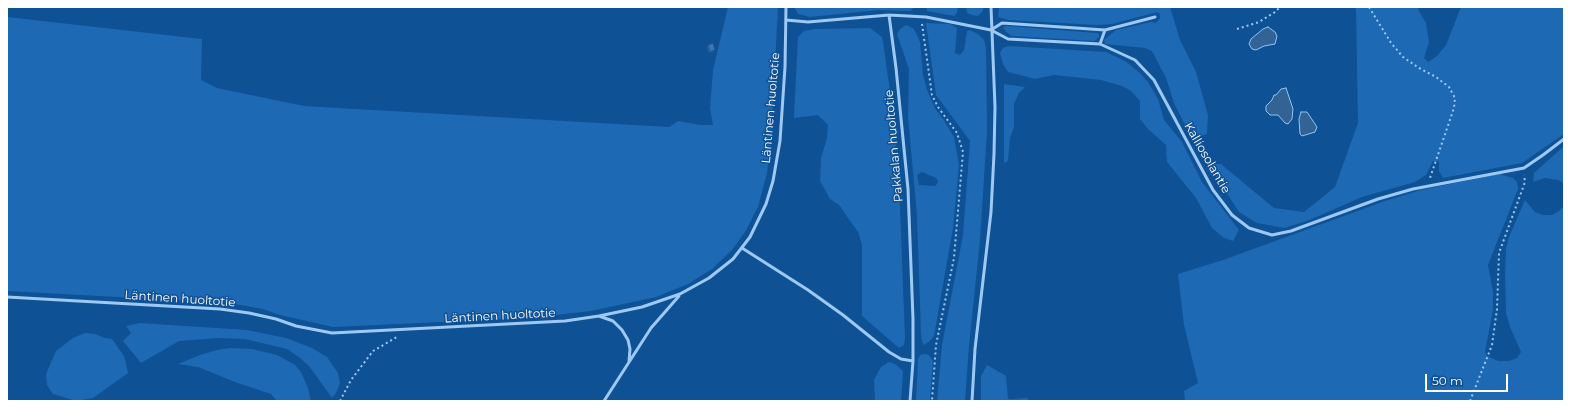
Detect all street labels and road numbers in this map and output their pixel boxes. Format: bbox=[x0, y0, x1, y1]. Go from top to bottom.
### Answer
street label: Läntinen huoltotie bbox=[759, 52, 783, 164]
street label: Pakkalan huoltotie bbox=[882, 89, 906, 203]
street label: Kalliosolantie bbox=[1181, 120, 1233, 196]
street label: Läntinen huoltotie bbox=[124, 288, 236, 310]
street label: Läntinen huoltotie bbox=[444, 306, 556, 326]

